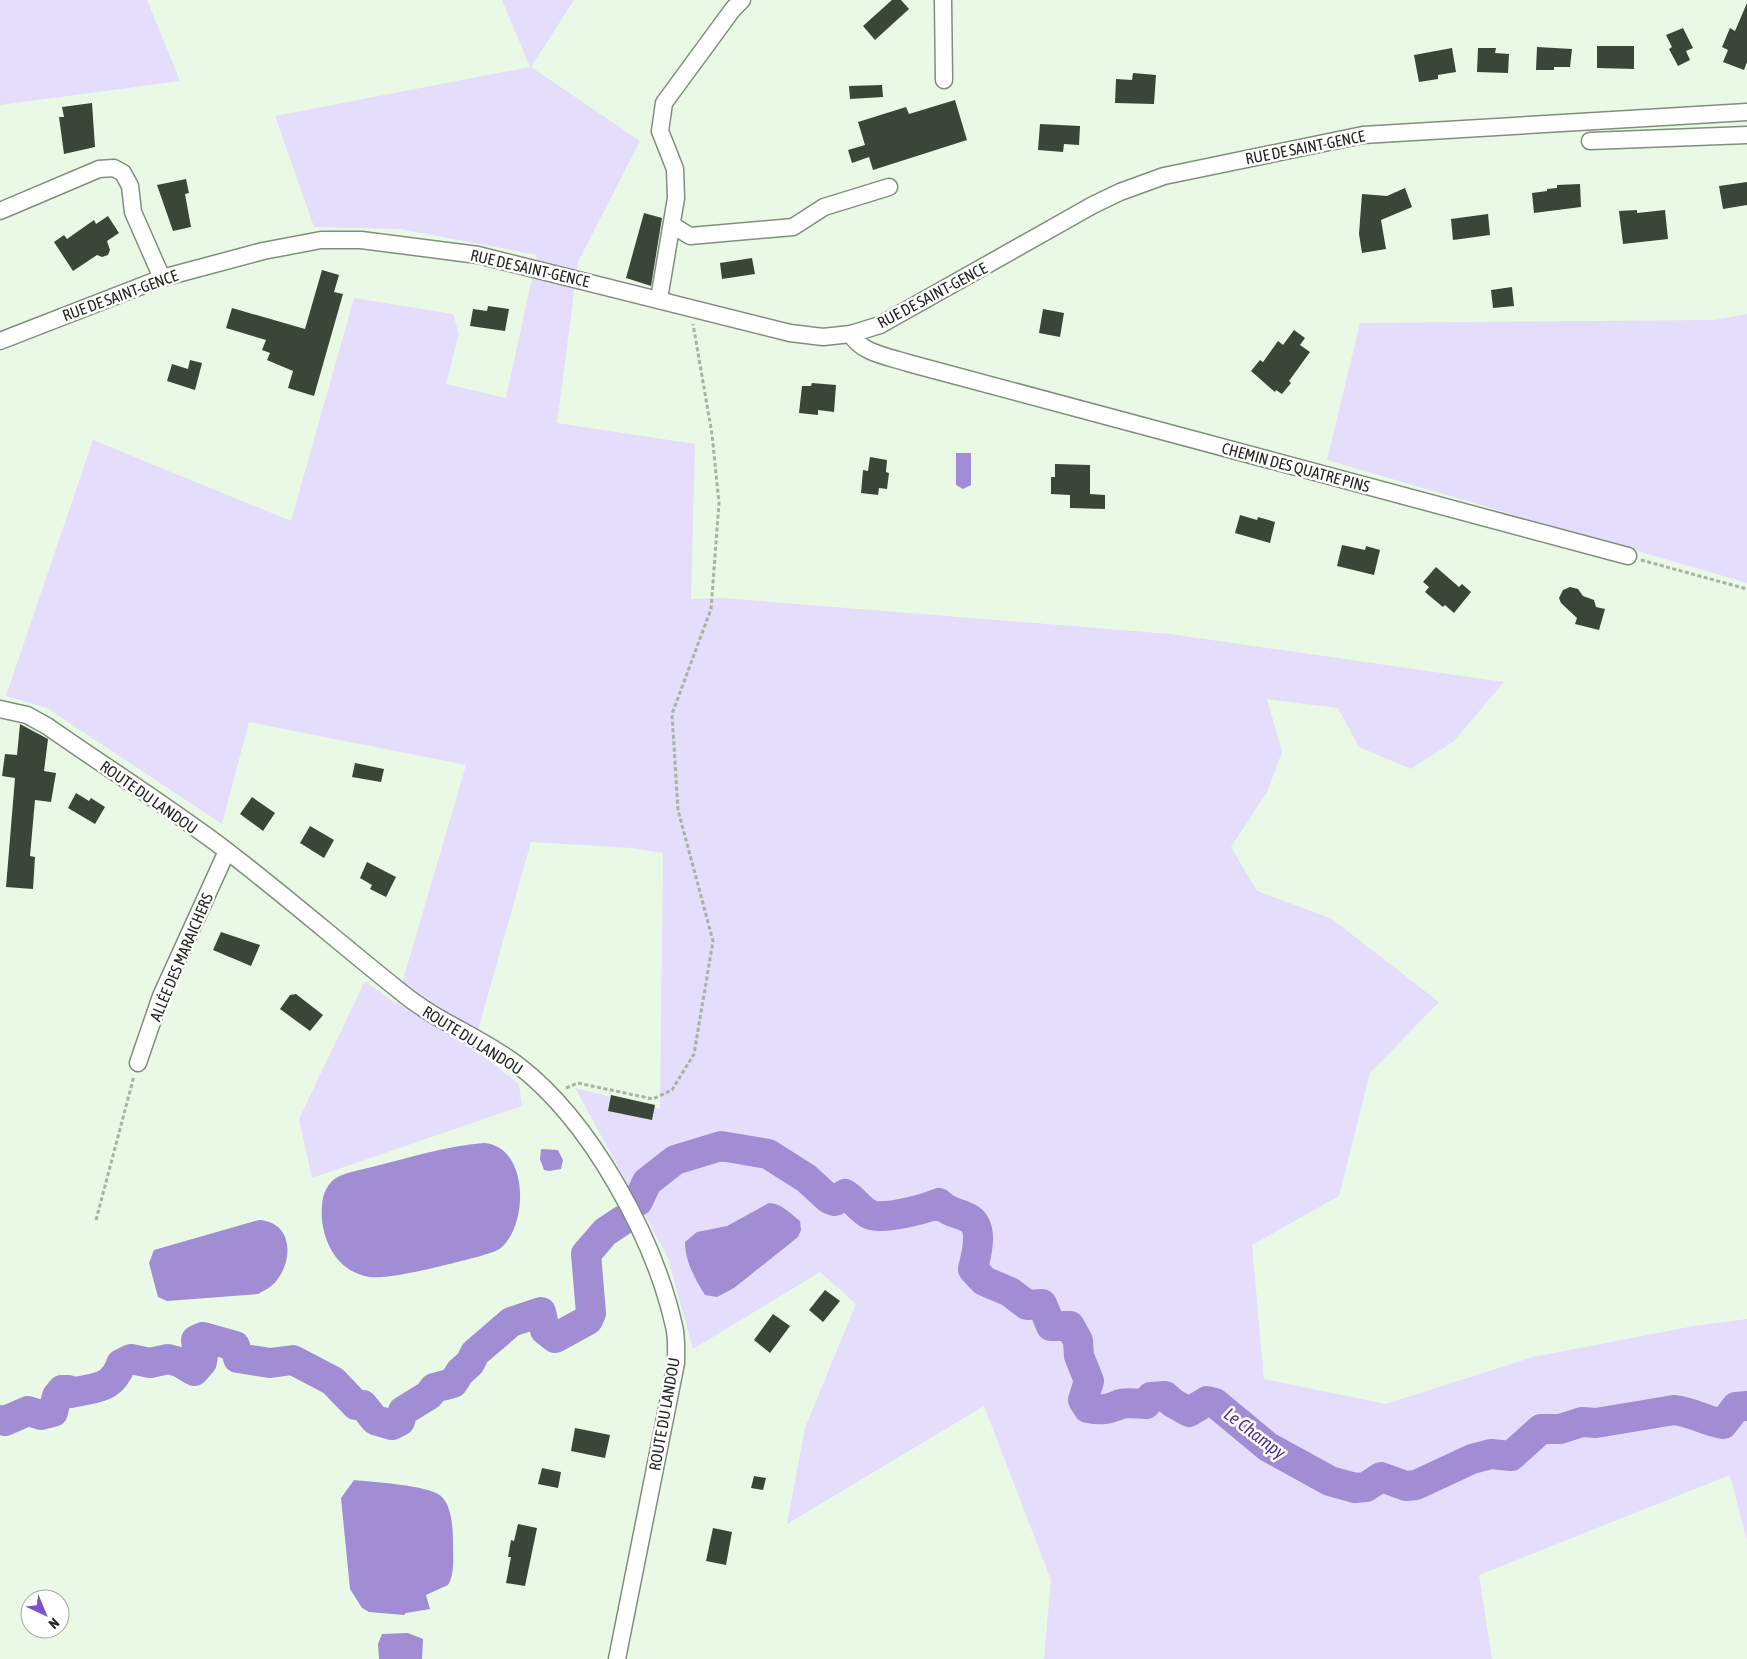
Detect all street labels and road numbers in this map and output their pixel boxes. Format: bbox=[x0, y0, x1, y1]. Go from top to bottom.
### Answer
street label: RUE DE SAINT-GENCE bbox=[1244, 127, 1367, 167]
street label: RUE DE SAINT-GENCE bbox=[469, 246, 591, 290]
street label: RUE DE SAINT-GENCE bbox=[874, 258, 990, 331]
street label: RUE DE SAINT-GENCE bbox=[60, 266, 180, 324]
street label: CHEMIN DES QUATRE PINS bbox=[1220, 439, 1372, 496]
street label: ROUTE DU LANDOU bbox=[97, 757, 201, 837]
street label: ALLÉE DES MARAICHERS bbox=[146, 890, 216, 1024]
street label: ROUTE DU LANDOU bbox=[420, 1002, 526, 1078]
street label: ROUTE DU LANDOU bbox=[645, 1356, 683, 1472]

